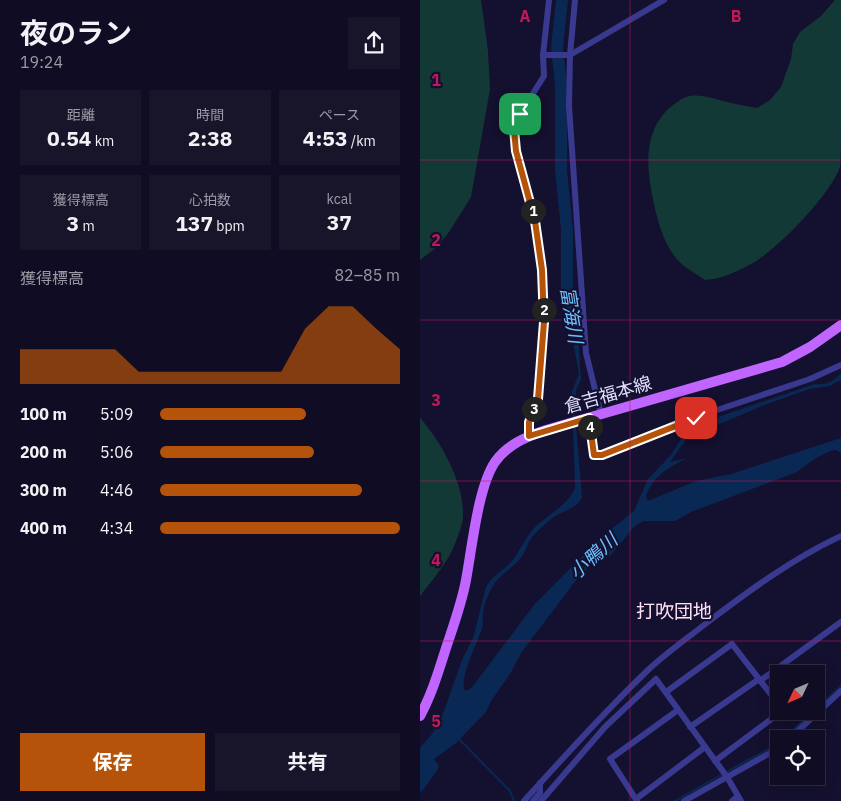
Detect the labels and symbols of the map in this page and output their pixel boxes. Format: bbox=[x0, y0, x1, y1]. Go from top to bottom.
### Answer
text: A bbox=[520, 6, 531, 26]
text: B bbox=[731, 6, 742, 26]
text: 1 bbox=[431, 70, 441, 90]
pin bbox=[499, 93, 541, 135]
pin: 1 bbox=[520, 198, 546, 224]
text: 2 bbox=[431, 230, 441, 250]
water label: 富海川 bbox=[556, 285, 589, 347]
pin: 2 bbox=[532, 298, 556, 322]
street label: 倉吉福本線 bbox=[561, 371, 654, 418]
text: 3 bbox=[431, 390, 441, 410]
pin: 3 bbox=[522, 396, 546, 422]
pin bbox=[675, 397, 717, 439]
pin: 4 bbox=[578, 414, 602, 440]
water label: 小鴨川 bbox=[564, 527, 624, 584]
text: 4 bbox=[431, 550, 441, 570]
district label: 打吹団地 bbox=[636, 599, 712, 623]
north arrow bbox=[770, 665, 825, 720]
text: 5 bbox=[431, 711, 441, 731]

